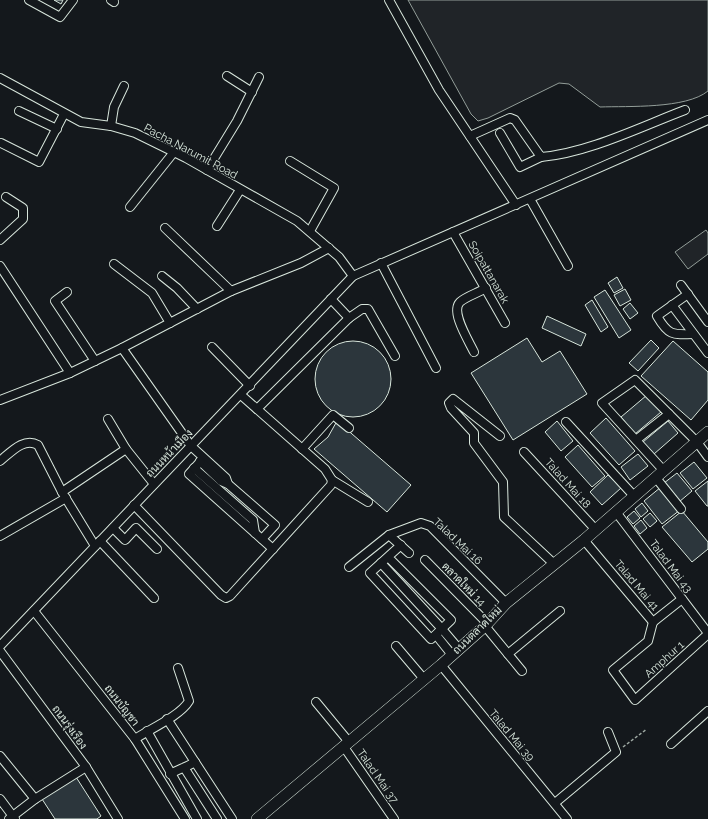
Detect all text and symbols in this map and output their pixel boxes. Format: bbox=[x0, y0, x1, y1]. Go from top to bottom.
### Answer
street label: Pacha Narumit Road bbox=[142, 121, 240, 182]
street label: Soipattanarak bbox=[465, 239, 512, 306]
street label: ถนนหน้าเมือง bbox=[143, 426, 195, 480]
street label: Talad Mai 18 bbox=[542, 456, 593, 511]
street label: Talad Mai 16 bbox=[430, 515, 485, 568]
street label: Talad Mai 43 bbox=[646, 537, 695, 595]
street label: ตลาดใหม่ 14 bbox=[439, 558, 490, 609]
street label: Talad Mai 41 bbox=[612, 558, 662, 613]
street label: ถนนตลาดใหม่ bbox=[449, 602, 505, 657]
street label: Amphur 1 bbox=[642, 638, 687, 680]
street label: ถนนบัญชา bbox=[102, 682, 142, 728]
street label: ถนนรุ่งเรือง bbox=[48, 702, 91, 753]
street label: Talad Mai 39 bbox=[486, 707, 537, 764]
street label: Talad Mai 37 bbox=[354, 747, 401, 806]

